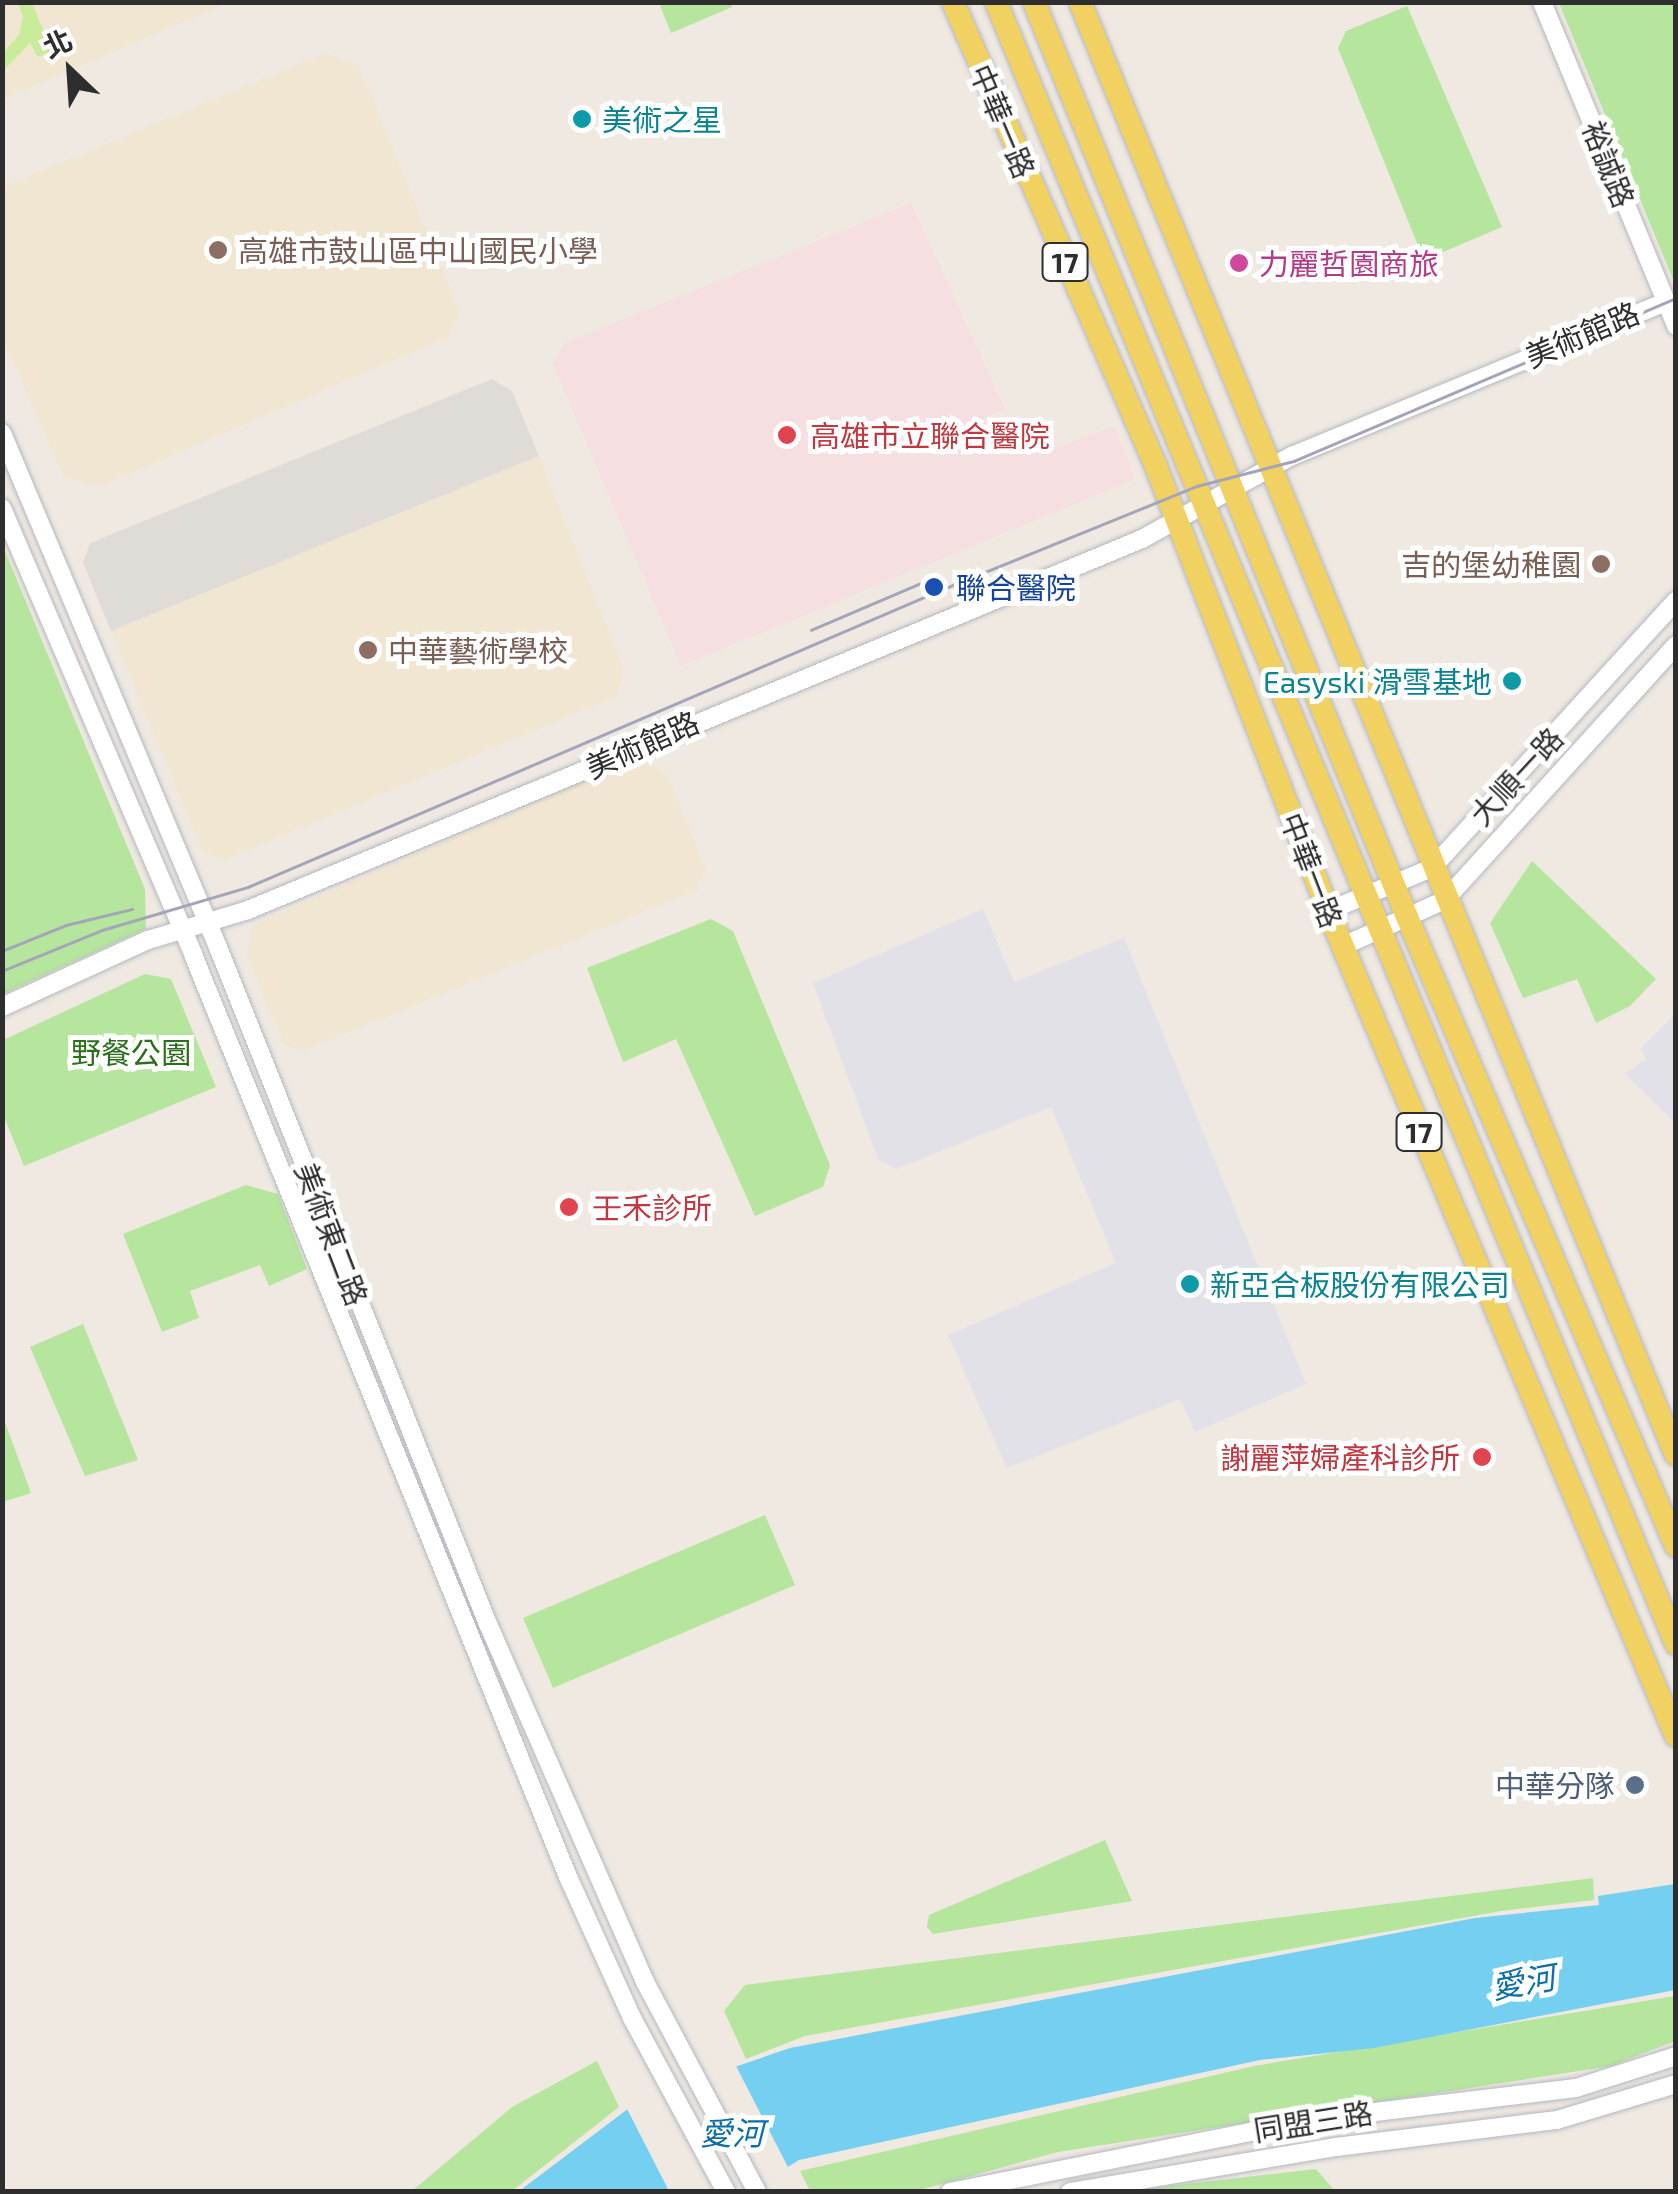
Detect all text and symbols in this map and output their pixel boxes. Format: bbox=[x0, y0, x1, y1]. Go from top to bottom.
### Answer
north arrow bbox=[20, 20, 120, 120]
text: 北 bbox=[37, 21, 77, 64]
street label: 中華一路 bbox=[963, 59, 1043, 183]
place label: 美術之星 bbox=[602, 101, 722, 137]
marker: 美術之星 bbox=[571, 108, 593, 130]
street label: 裕誠路 bbox=[1575, 116, 1643, 212]
place label: 高雄市鼓山區中山國民小學 bbox=[238, 232, 598, 268]
marker: 高雄市鼓山區中山國民小學 bbox=[207, 239, 229, 261]
road number: 17 bbox=[1040, 239, 1090, 285]
place label: 力麗哲園商旅 bbox=[1259, 245, 1439, 281]
marker: 力麗哲園商旅 bbox=[1228, 252, 1250, 274]
street label: 美術館路 bbox=[1520, 294, 1644, 374]
place label: 高雄市立聯合醫院 bbox=[810, 417, 1050, 453]
marker: 高雄市立聯合醫院 bbox=[774, 422, 800, 448]
place label: 吉的堡幼稚園 bbox=[1401, 546, 1581, 582]
marker: 吉的堡幼稚園 bbox=[1590, 553, 1612, 575]
place label: 聯合醫院 bbox=[956, 569, 1076, 605]
marker: 聯合醫院 bbox=[921, 574, 947, 600]
place label: 中華藝術學校 bbox=[388, 632, 568, 668]
marker: 中華藝術學校 bbox=[357, 639, 379, 661]
place label: Easyski 滑雪基地 bbox=[1263, 663, 1492, 699]
marker: Easyski 滑雪基地 bbox=[1501, 670, 1523, 692]
street label: 美術館路 bbox=[580, 703, 704, 785]
street label: 大順一路 bbox=[1462, 720, 1570, 832]
street label: 中華一路 bbox=[1274, 808, 1350, 932]
park label: 野餐公園 bbox=[71, 1034, 191, 1070]
road number: 17 bbox=[1394, 1109, 1444, 1155]
street label: 美術東二路 bbox=[288, 1158, 376, 1310]
place label: 壬禾診所 bbox=[592, 1189, 712, 1225]
marker: 壬禾診所 bbox=[556, 1194, 582, 1220]
place label: 新亞合板股份有限公司 bbox=[1210, 1266, 1510, 1302]
marker: 新亞合板股份有限公司 bbox=[1179, 1273, 1201, 1295]
place label: 謝麗萍婦產科診所 bbox=[1220, 1439, 1460, 1475]
marker: 謝麗萍婦產科診所 bbox=[1469, 1444, 1495, 1470]
place label: 中華分隊 bbox=[1495, 1767, 1615, 1803]
marker: 中華分隊 bbox=[1624, 1774, 1646, 1796]
water label: 愛河 bbox=[1488, 1957, 1558, 2005]
street label: 同盟三路 bbox=[1251, 2094, 1375, 2148]
water label: 愛河 bbox=[700, 2113, 764, 2151]

